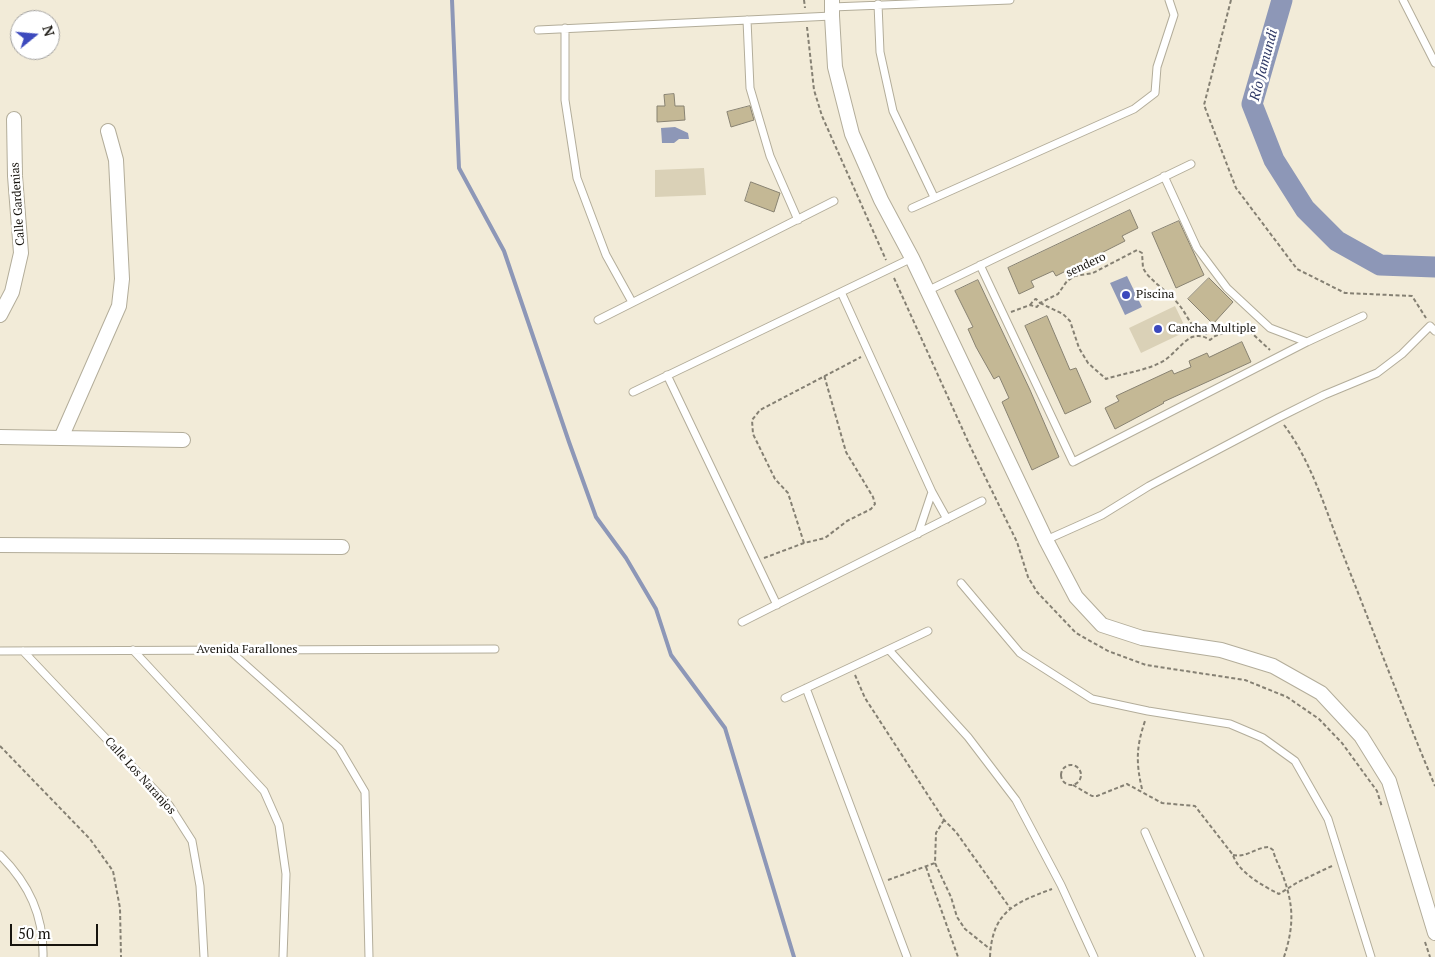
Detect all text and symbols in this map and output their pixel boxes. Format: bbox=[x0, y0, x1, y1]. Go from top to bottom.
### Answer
north arrow bbox=[10, 10, 60, 60]
text: N bbox=[38, 23, 60, 39]
water label: Río Jamundi bbox=[1246, 27, 1282, 103]
street label: Calle Gardenias bbox=[8, 162, 28, 246]
street label: sendero bbox=[1064, 250, 1108, 280]
place label: Piscina bbox=[1136, 288, 1174, 302]
marker: Piscina bbox=[1120, 289, 1132, 301]
place label: Cancha Multiple bbox=[1168, 322, 1256, 336]
marker: Cancha Multiple bbox=[1152, 323, 1164, 335]
street label: Avenida Farallones bbox=[196, 643, 298, 657]
street label: Calle Los Naranjos bbox=[101, 734, 179, 818]
scale bar bbox=[12, 914, 100, 946]
text: 50 m bbox=[18, 923, 51, 943]

